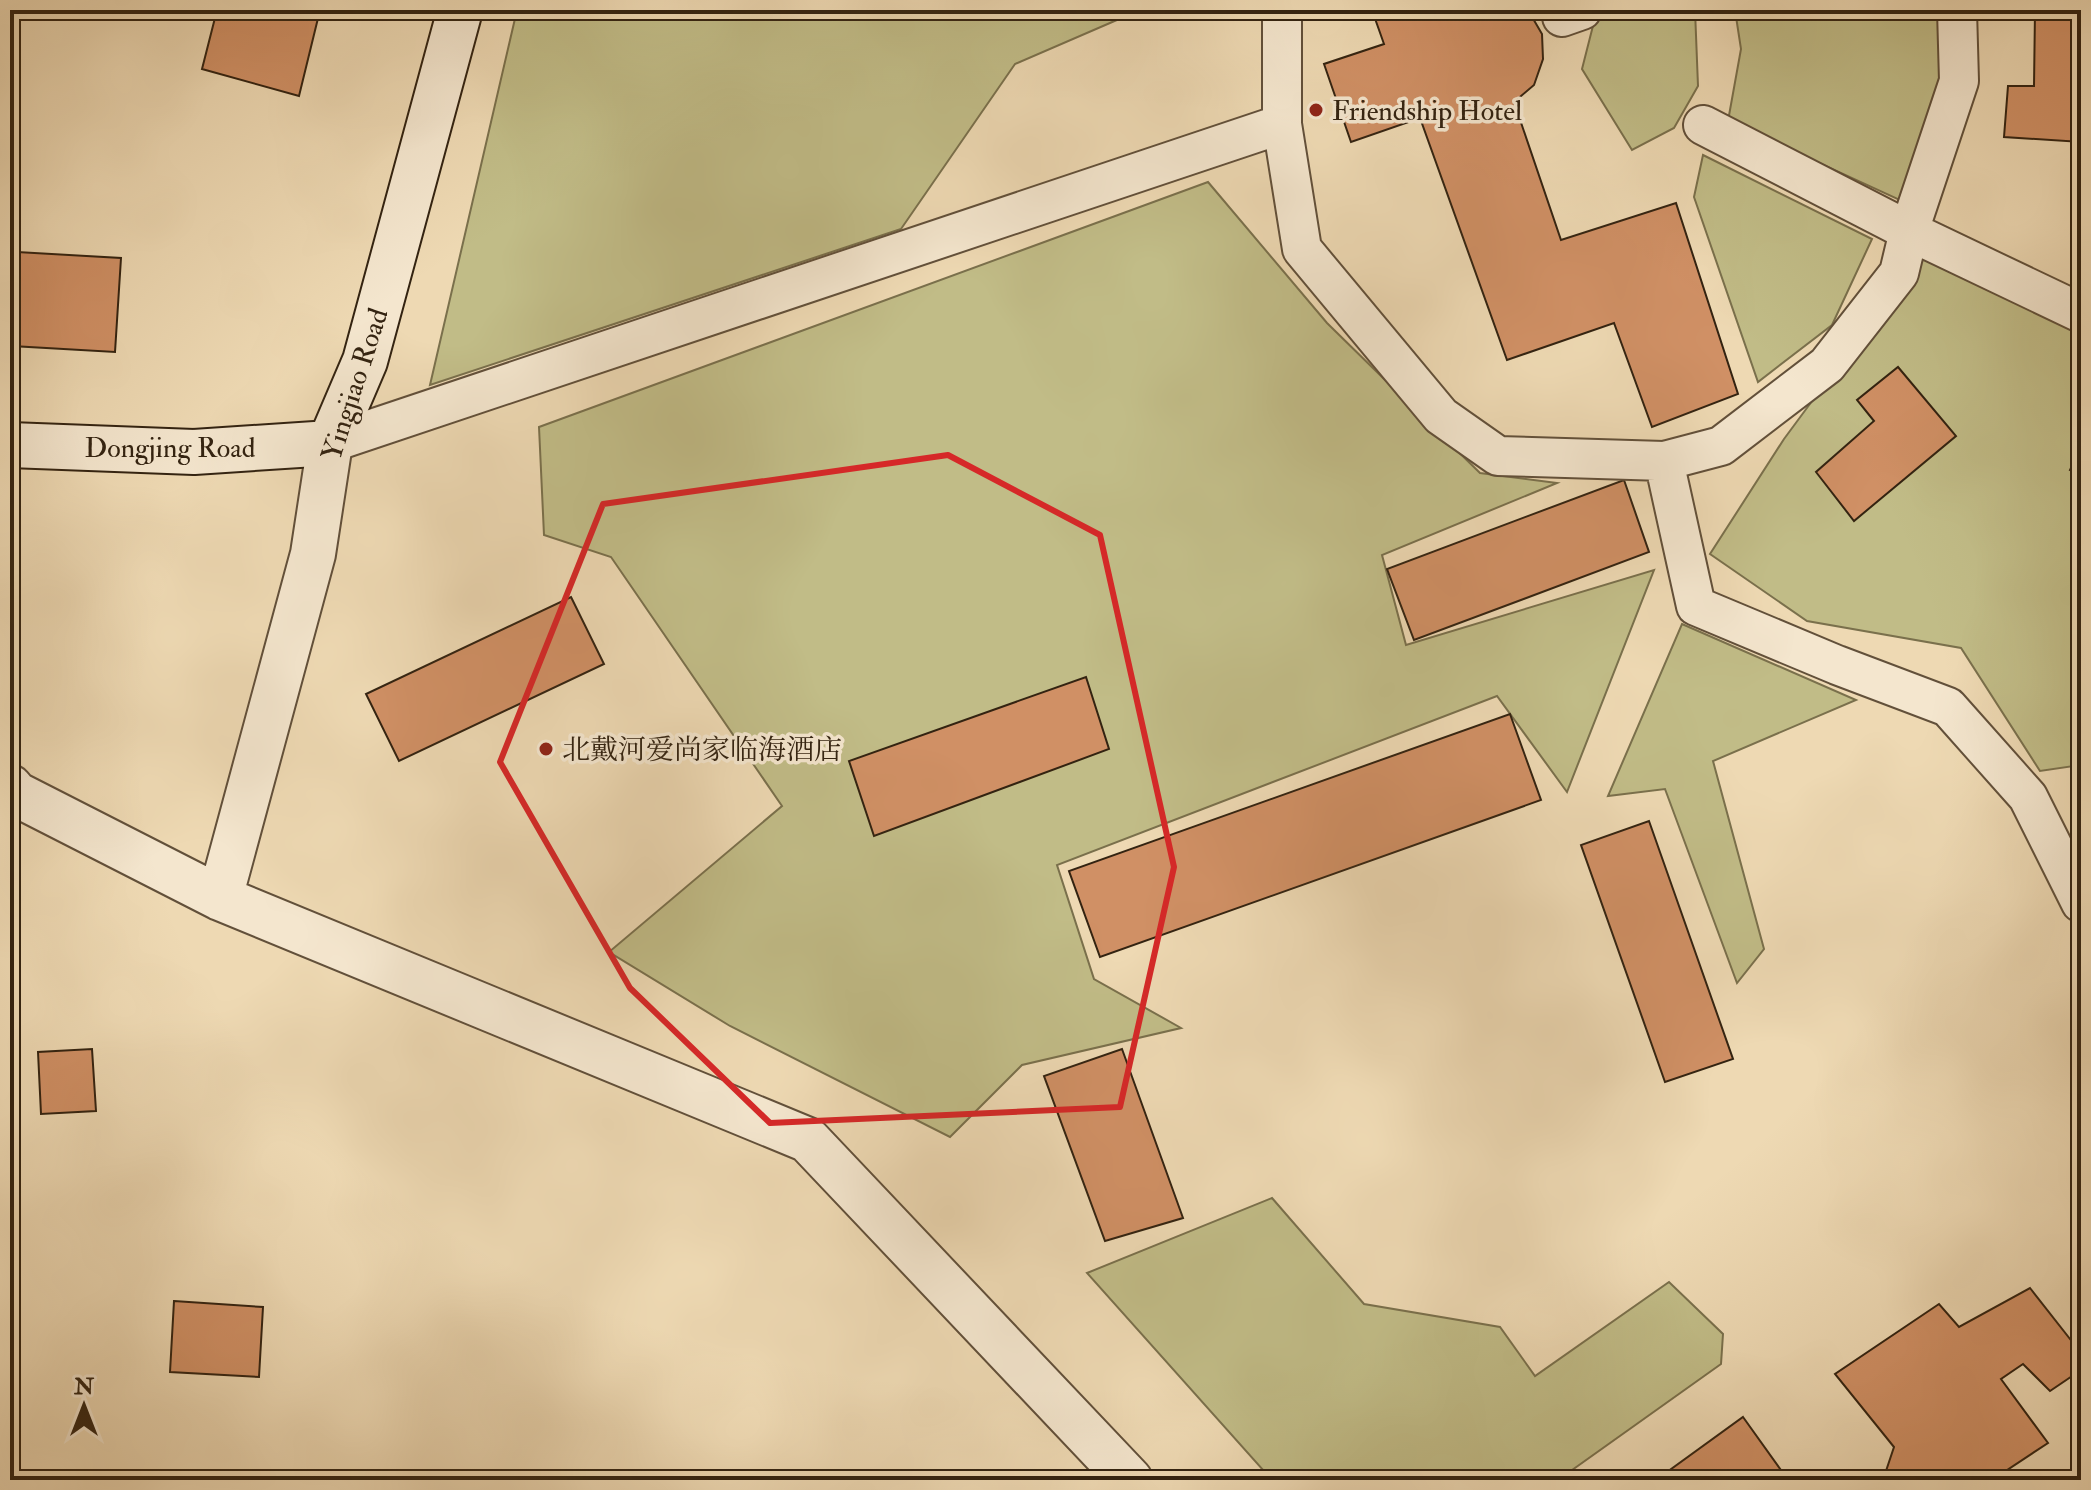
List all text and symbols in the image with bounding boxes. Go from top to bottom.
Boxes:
place label: Friendship Hotel [1332,94,1522,129]
marker: Friendship Hotel [1307,101,1325,119]
street label: Yingjiao Road [314,304,397,465]
street label: Dongjing Road [84,431,256,466]
place label: 北戴河爱尚家临海酒店 [562,733,842,768]
marker: 北戴河爱尚家临海酒店 [537,740,555,758]
north arrow [44,1366,124,1446]
text: N [73,1373,94,1401]

